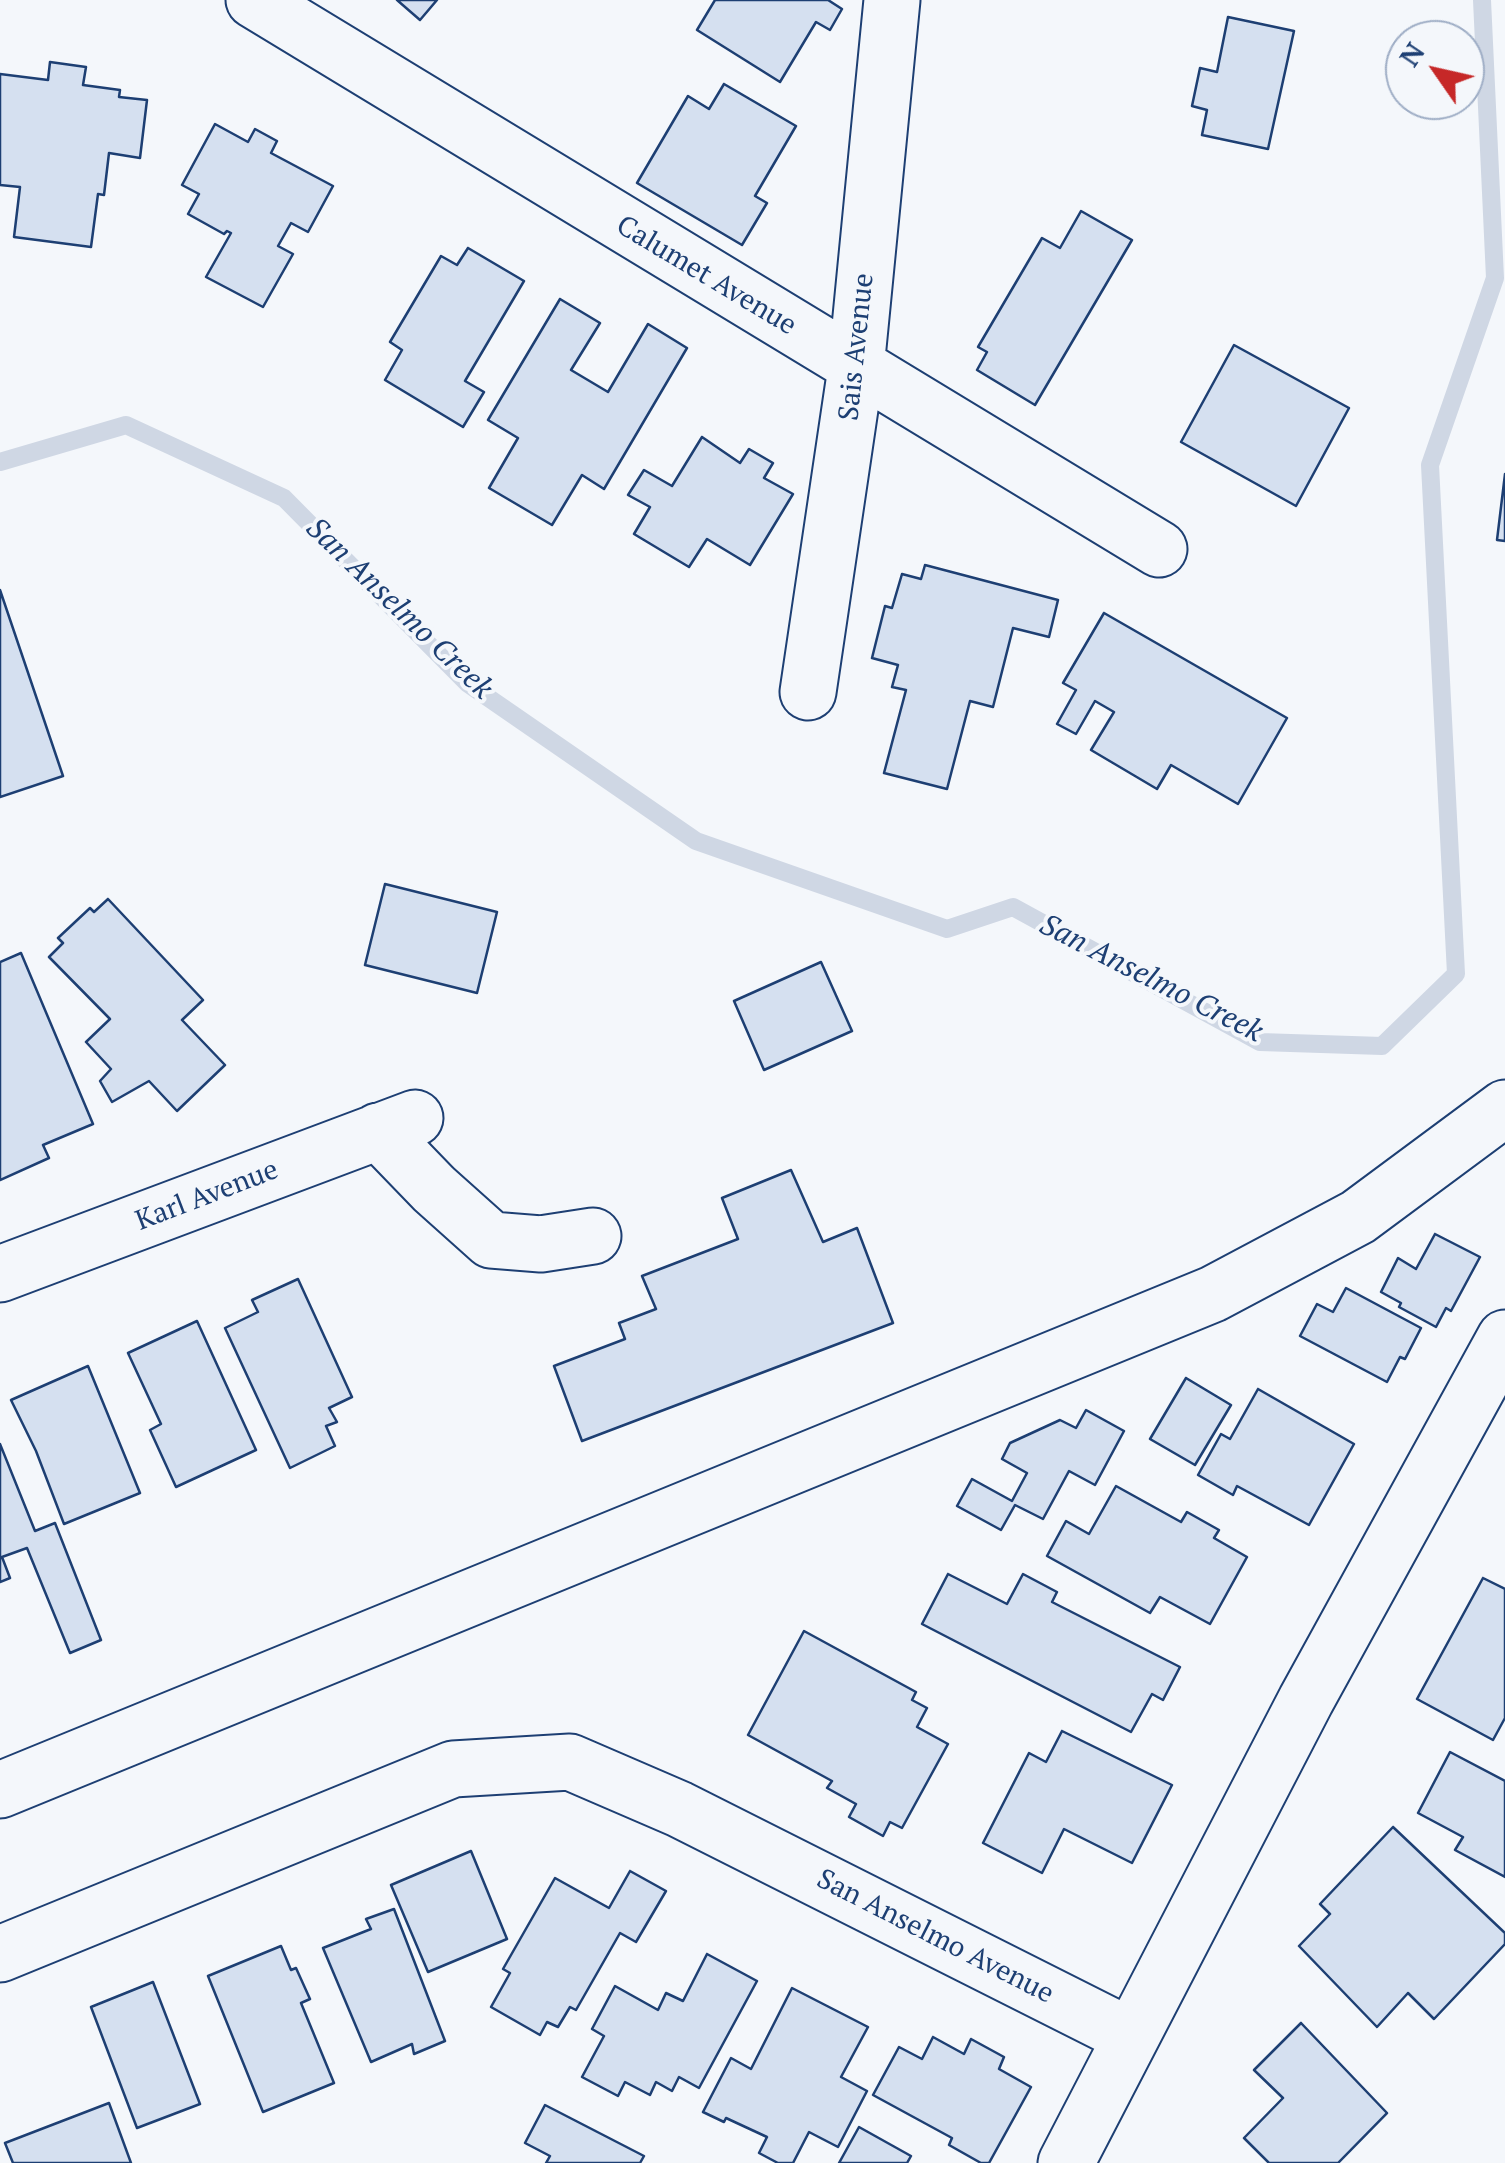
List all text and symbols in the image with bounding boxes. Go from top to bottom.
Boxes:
north arrow [1385,20,1485,120]
text: N [1390,35,1433,73]
street label: Calumet Avenue [610,209,802,343]
street label: Sais Avenue [833,272,881,422]
water label: San Anselmo Creek [298,511,500,707]
water label: San Anselmo Creek [1034,907,1268,1051]
street label: Karl Avenue [131,1153,283,1239]
street label: San Anselmo Avenue [811,1863,1059,2011]

